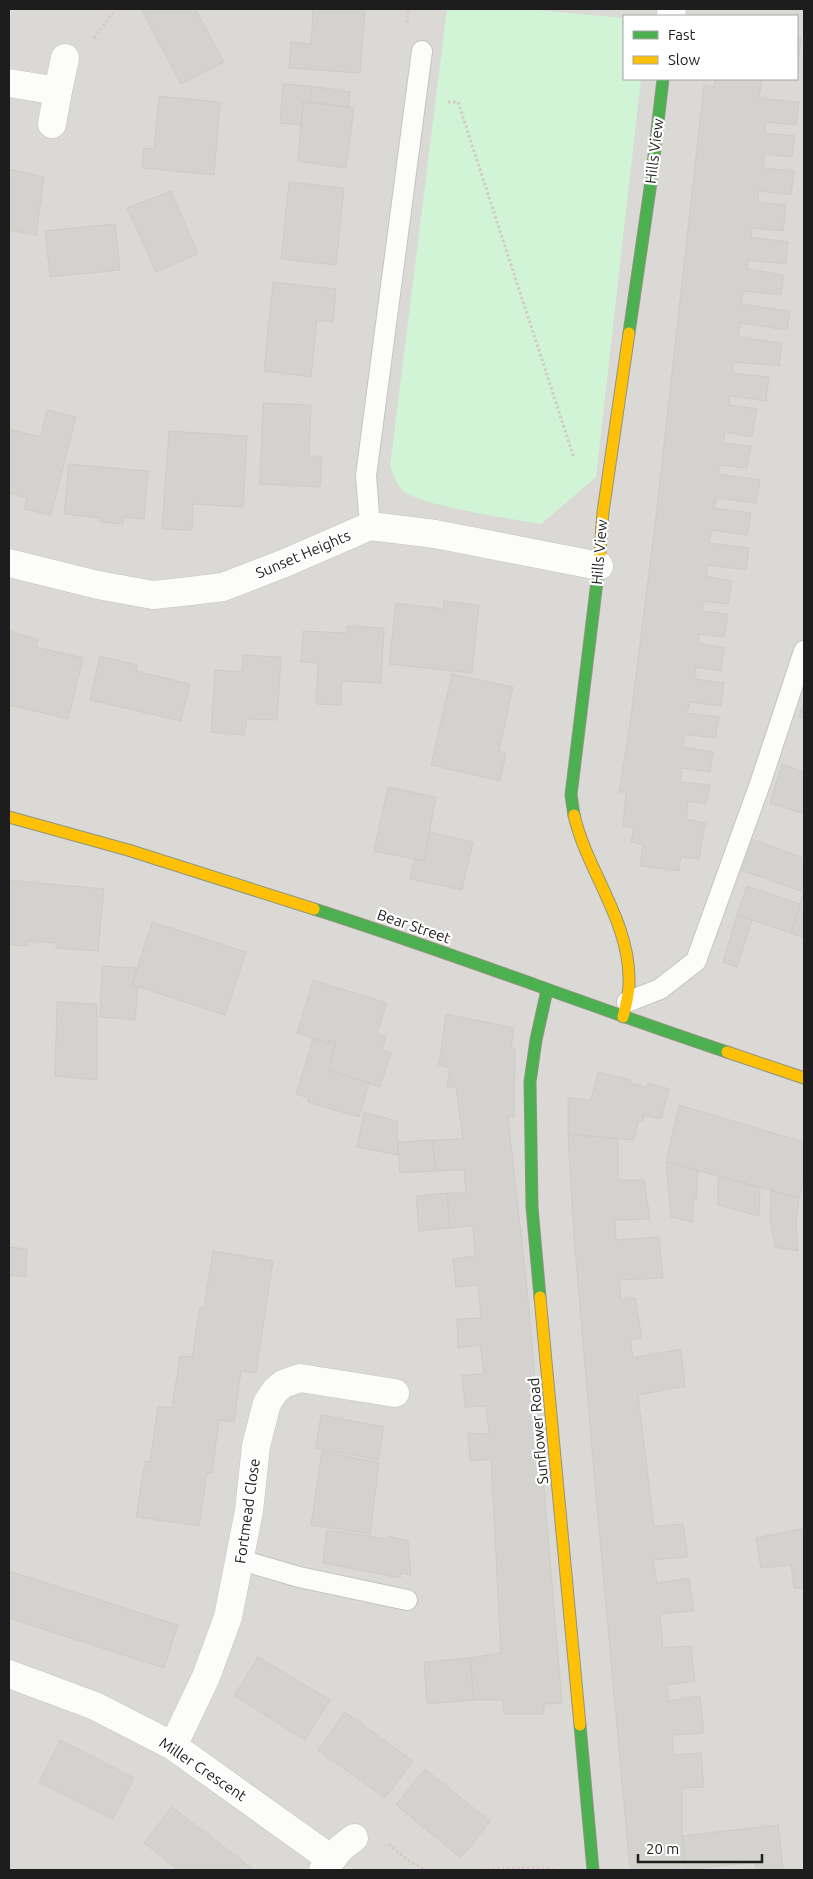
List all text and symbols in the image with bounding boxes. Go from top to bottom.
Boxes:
legend [623,15,798,80]
text: Fast [668,26,696,43]
text: Slow [668,51,701,68]
street label: Hills View [642,117,666,185]
street label: Hills View [588,518,610,585]
street label: Sunset Heights [253,526,353,582]
street label: Bear Street [375,906,453,947]
street label: Sunflower Road [525,1377,551,1485]
street label: Fortmead Close [231,1457,263,1565]
street label: Miller Crescent [156,1734,250,1804]
scale bar [638,1832,762,1864]
text: 20 m [646,1840,679,1857]

